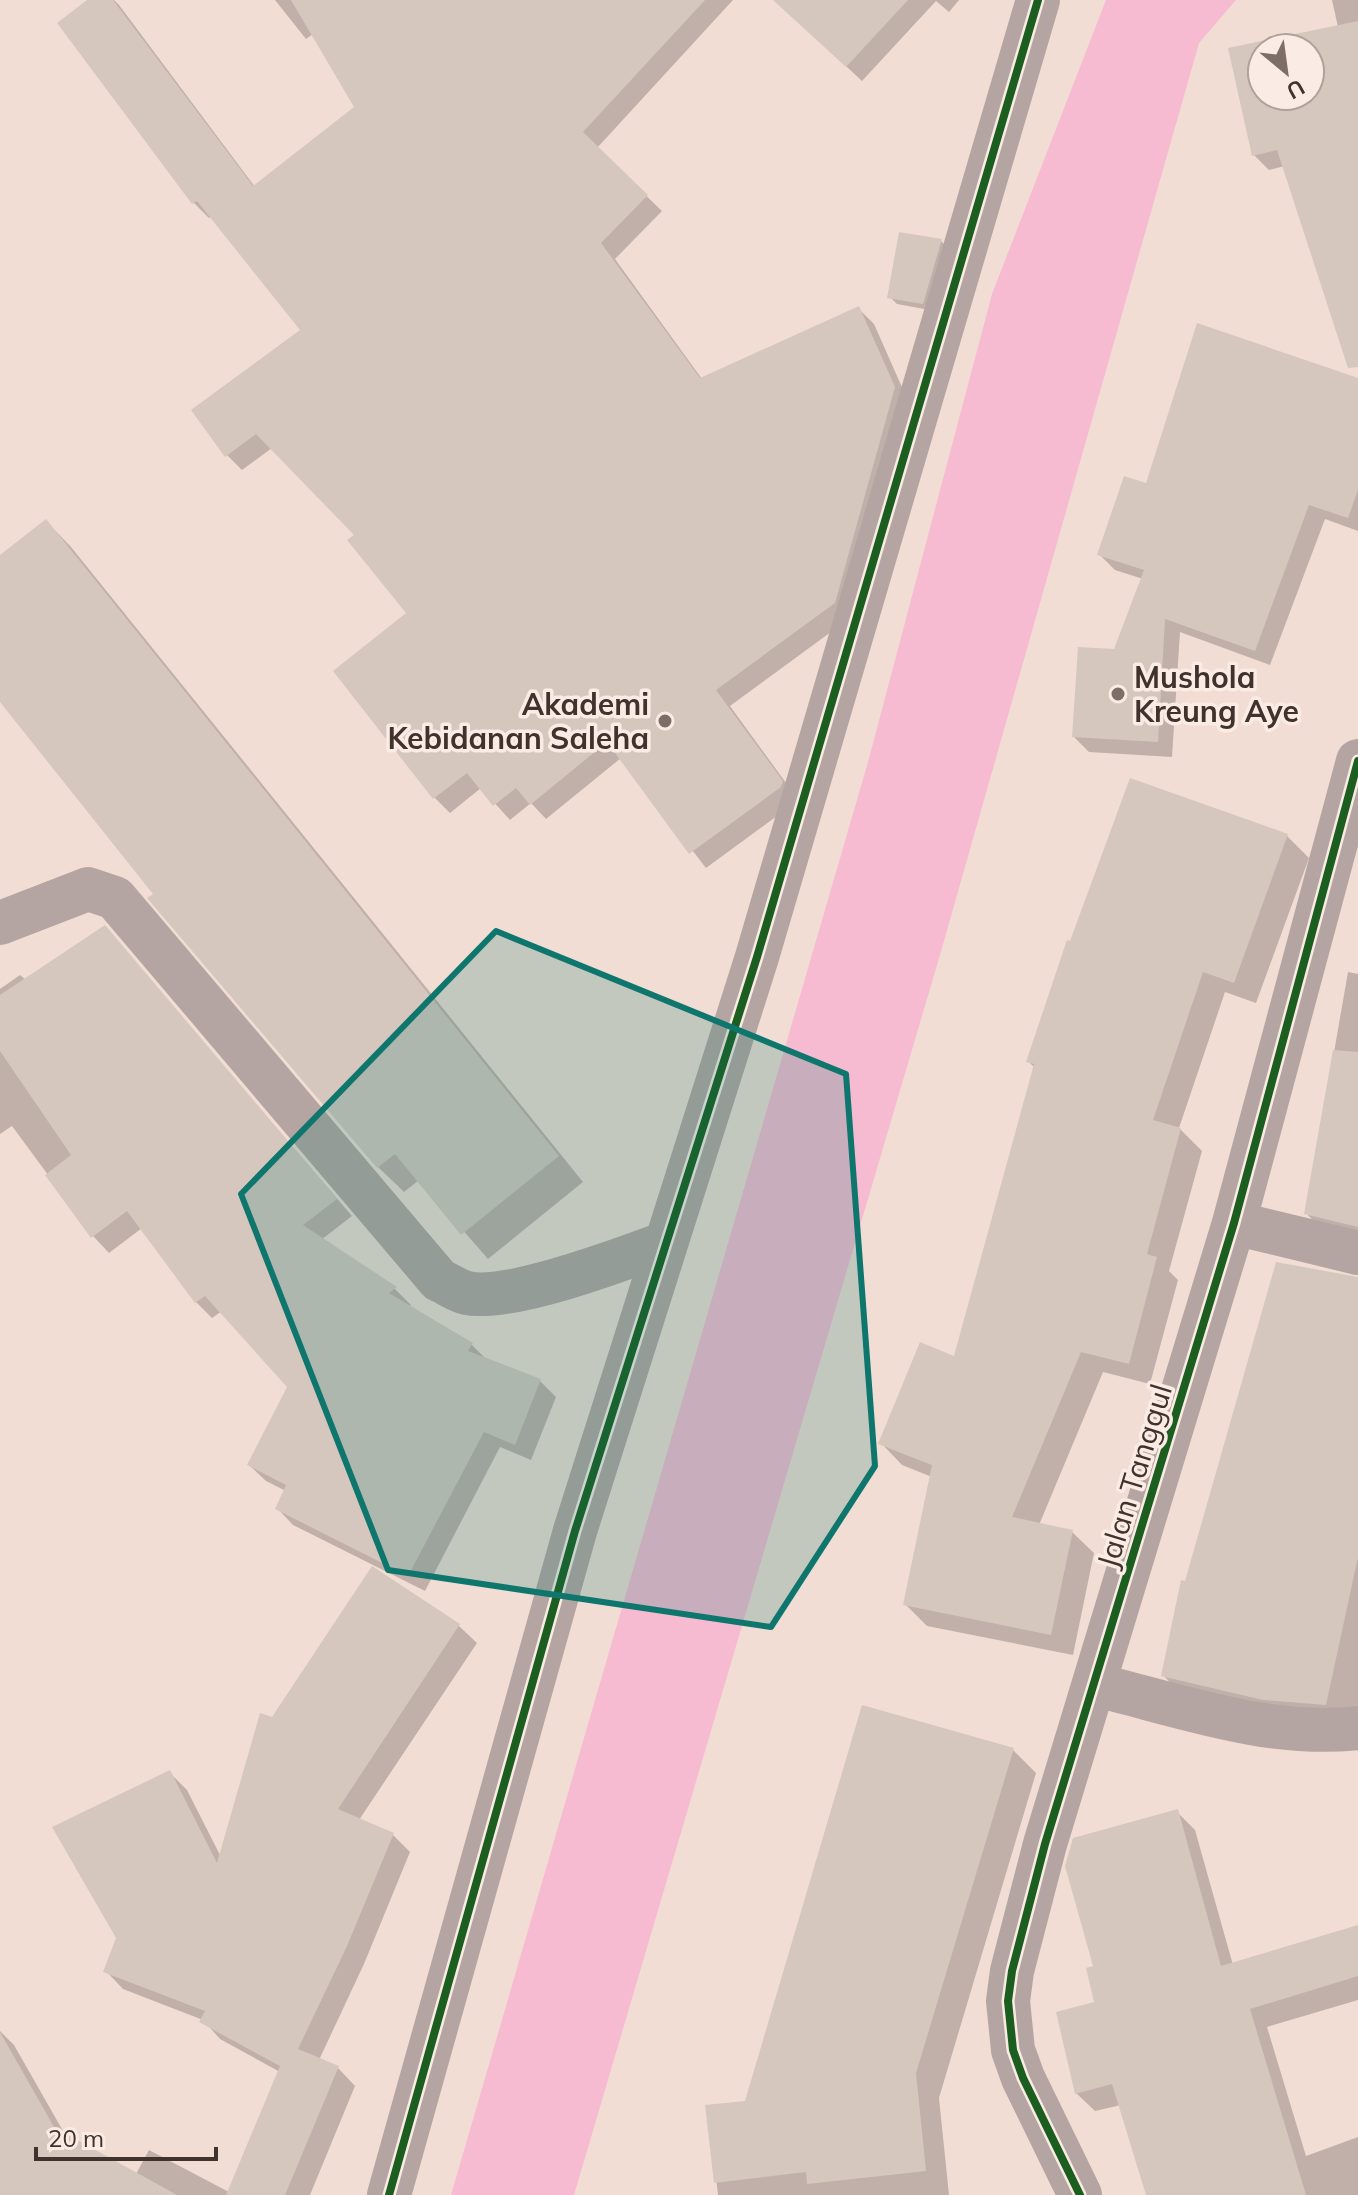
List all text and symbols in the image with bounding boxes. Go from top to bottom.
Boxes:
north arrow [1246,32,1326,112]
text: U [1282,73,1310,106]
place label: Mushola Kreung Aye [1134,658,1299,730]
place label: Akademi Kebidanan Saleha [387,685,649,757]
marker: Mushola Kreung Aye [1109,685,1127,703]
marker: Akademi Kebidanan Saleha [656,712,674,730]
street label: Jalan Tanggul [1088,1379,1180,1573]
scale bar [36,2111,216,2161]
text: 20 m [48,2123,104,2153]

